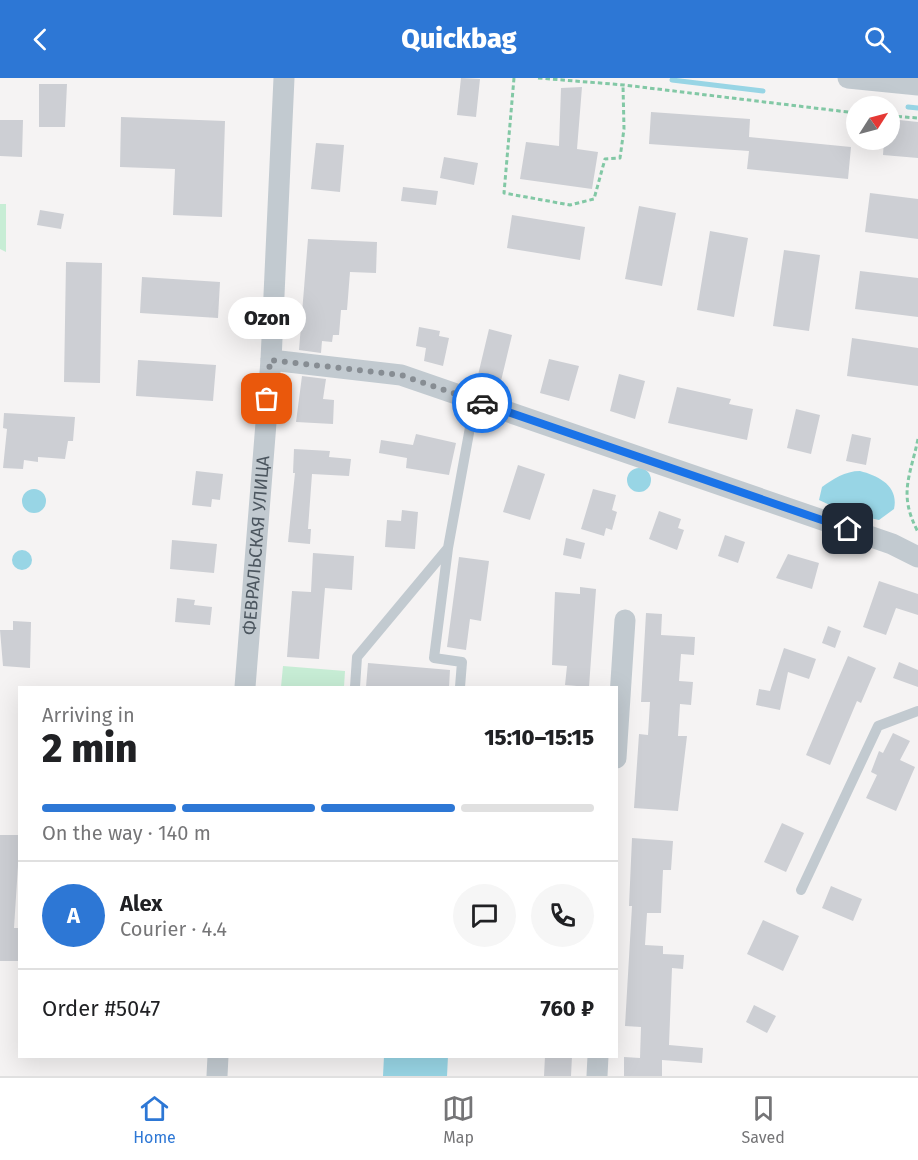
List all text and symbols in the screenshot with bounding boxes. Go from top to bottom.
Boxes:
icon: back [24,23,57,56]
text: Quickbag [401,23,517,55]
icon: search [861,23,894,56]
north arrow [846,96,900,150]
map controls [846,96,900,150]
callout: Ozon [228,297,306,339]
text: Ozon [244,306,290,330]
pin [241,373,292,424]
courier [452,373,512,433]
icon: bag [250,382,283,415]
icon: car [466,387,499,420]
street label: ФЕВРАЛЬСКАЯ УЛИЦА [238,454,274,636]
pin [822,503,873,554]
icon: home [831,512,864,545]
text: Arriving in [42,703,135,727]
text: 15:10–15:15 [484,724,594,751]
text: 2 min [42,726,138,772]
text: On the way · 140 m [42,821,211,845]
button: chat [453,884,516,947]
button: phone [531,884,594,947]
text: Alex [120,890,163,917]
text: A [67,902,80,929]
text: Courier · 4.4 [120,917,227,941]
text: Order #5047 [42,995,160,1022]
text: 760 ₽ [541,995,594,1022]
tab: Home [133,1092,176,1147]
tab: Map [442,1092,475,1147]
tab: Saved [742,1092,785,1147]

